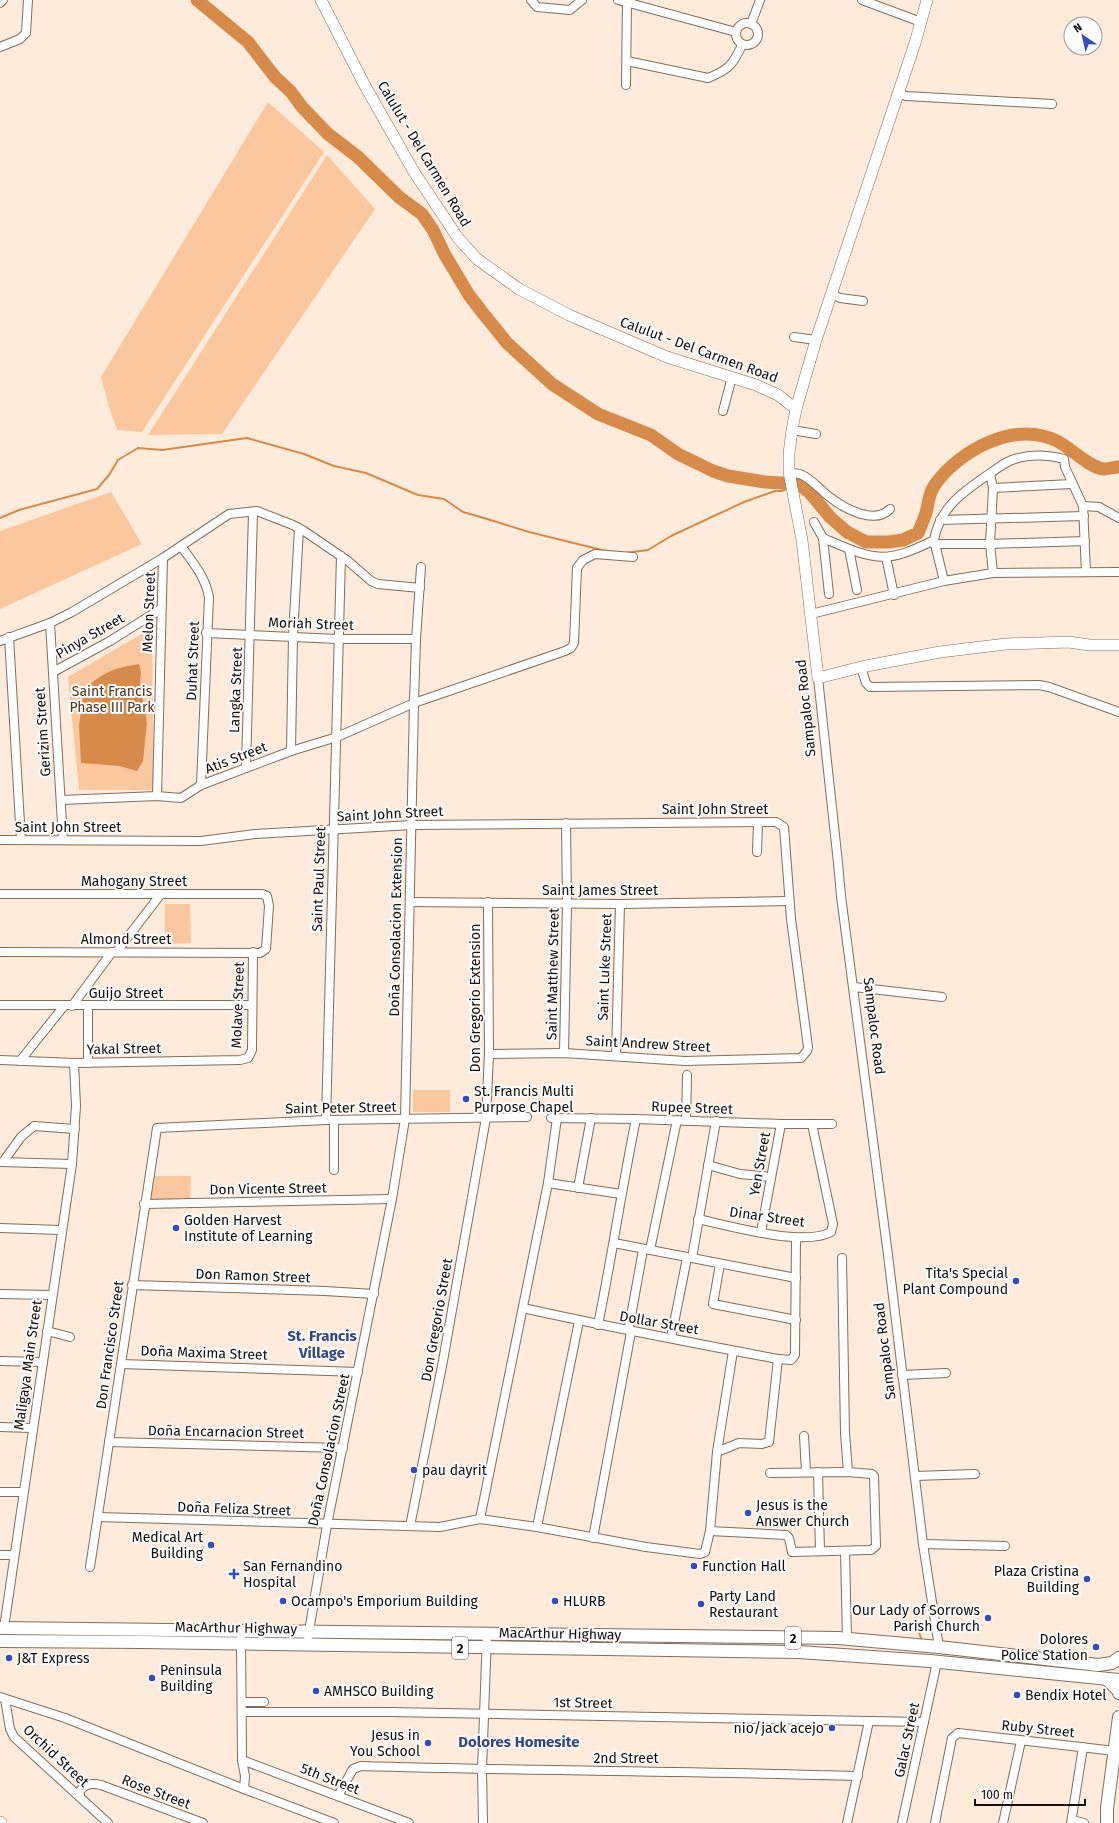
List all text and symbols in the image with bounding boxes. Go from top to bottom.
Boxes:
north arrow [1063,16,1103,56]
text: N [1071,21,1084,36]
street label: Calulut - Del Carmen Road [374,78,474,230]
street label: Calulut - Del Carmen Road [618,313,780,387]
street label: Melon Street [139,570,159,653]
street label: Pinya Street [53,609,128,662]
street label: Moriah Street [268,614,355,634]
street label: Duhat Street [183,620,203,701]
street label: Langka Street [226,646,246,733]
street label: Sampaloc Road [792,658,820,758]
park label: Saint Francis Phase III Park [69,683,155,716]
street label: Gerizim Street [31,686,55,777]
street label: Atis Street [202,738,270,778]
street label: Saint John Street [662,801,769,818]
street label: Saint John Street [336,803,445,825]
street label: Saint John Street [15,819,122,836]
street label: Saint Paul Street [309,825,329,932]
street label: Doña Consolacion Extension [386,837,406,1017]
street label: Mahogany Street [81,873,188,890]
street label: Saint James Street [542,882,659,899]
street label: Saint Matthew Street [543,907,563,1040]
street label: Saint Luke Street [595,912,615,1021]
street label: Don Gregorio Extension [467,924,484,1072]
street label: Almond Street [81,931,172,948]
street label: Molave Street [228,960,248,1049]
street label: Sampaloc Road [860,976,888,1076]
street label: Guijo Street [89,985,164,1002]
street label: Saint Andrew Street [585,1032,712,1056]
street label: Yakal Street [87,1040,162,1058]
place label: St. Francis Multi Purpose Chapel [474,1083,574,1116]
marker: St. Francis Multi Purpose Chapel [461,1094,471,1104]
street label: Rupee Street [651,1098,734,1118]
street label: Saint Peter Street [285,1099,398,1117]
street label: Yen Street [746,1130,774,1197]
street label: Don Vicente Street [209,1179,328,1199]
street label: Dinar Street [728,1203,807,1231]
place label: Golden Harvest Institute of Learning [184,1212,313,1245]
marker: Golden Harvest Institute of Learning [171,1223,181,1233]
street label: Don Gregorio Street [418,1256,456,1383]
street label: Don Ramon Street [195,1265,312,1287]
place label: Tita's Special Plant Compound [902,1265,1008,1298]
marker: Tita's Special Plant Compound [1011,1276,1021,1286]
street label: Don Francisco Street [93,1279,128,1410]
street label: Maligaya Main Street [10,1298,46,1431]
street label: Sampaloc Road [871,1301,899,1401]
street label: Dollar Street [618,1308,701,1338]
district label: St. Francis Village [287,1327,357,1362]
street label: Doña Maxima Street [140,1342,269,1364]
street label: Doña Consolacion Street [304,1371,354,1528]
street label: Doña Encarnacion Street [148,1422,305,1442]
place label: pau dayrit [422,1462,488,1479]
marker: pau dayrit [409,1465,419,1475]
place label: Jesus is the Answer Church [756,1497,849,1530]
street label: Doña Feliza Street [177,1499,292,1520]
marker: Jesus is the Answer Church [743,1508,753,1518]
place label: Medical Art Building [132,1529,204,1562]
marker: Medical Art Building [206,1540,216,1550]
place label: San Fernandino Hospital [243,1558,342,1591]
place label: Function Hall [702,1558,786,1575]
marker: Function Hall [689,1561,699,1571]
place label: Plaza Cristina Building [994,1563,1080,1596]
marker: San Fernandino Hospital [228,1568,240,1580]
marker: Plaza Cristina Building [1082,1574,1092,1584]
place label: Party Land Restaurant [709,1588,779,1621]
place label: Ocampo's Emporium Building [291,1593,479,1610]
place label: HLURB [563,1593,605,1610]
marker: Ocampo's Emporium Building [278,1596,288,1606]
marker: HLURB [550,1596,560,1606]
marker: Party Land Restaurant [696,1599,706,1609]
place label: Our Lady of Sorrows Parish Church [852,1602,980,1635]
marker: Our Lady of Sorrows Parish Church [983,1613,993,1623]
street label: MacArthur Highway [175,1618,297,1638]
street label: MacArthur Highway [499,1624,621,1644]
road number: 2 [785,1627,801,1649]
place label: Dolores Police Station [1001,1631,1088,1664]
road number: 2 [452,1637,468,1659]
marker: Dolores Police Station [1091,1642,1101,1652]
place label: J&T Express [17,1650,90,1667]
marker: J&T Express [4,1653,14,1663]
place label: Peninsula Building [160,1662,222,1695]
marker: Peninsula Building [147,1673,157,1683]
place label: AMHSCO Building [324,1683,434,1700]
marker: AMHSCO Building [311,1686,321,1696]
place label: Bendix Hotel [1025,1687,1106,1704]
marker: Bendix Hotel [1012,1690,1022,1700]
street label: 1st Street [553,1694,614,1712]
street label: Galac Street [891,1700,923,1779]
street label: Ruby Street [1001,1717,1076,1741]
place label: nio/jack acejo [734,1720,824,1737]
street label: Orchid Street [20,1721,93,1791]
marker: nio/jack acejo [827,1723,837,1733]
place label: Jesus in You School [350,1727,420,1760]
district label: Dolores Homesite [458,1733,580,1751]
marker: Jesus in You School [423,1738,433,1748]
street label: 2nd Street [593,1750,660,1767]
street label: 5th Street [298,1760,363,1798]
street label: Rose Street [119,1771,194,1813]
scale bar [975,1781,1085,1807]
text: 100 m [981,1788,1013,1802]

